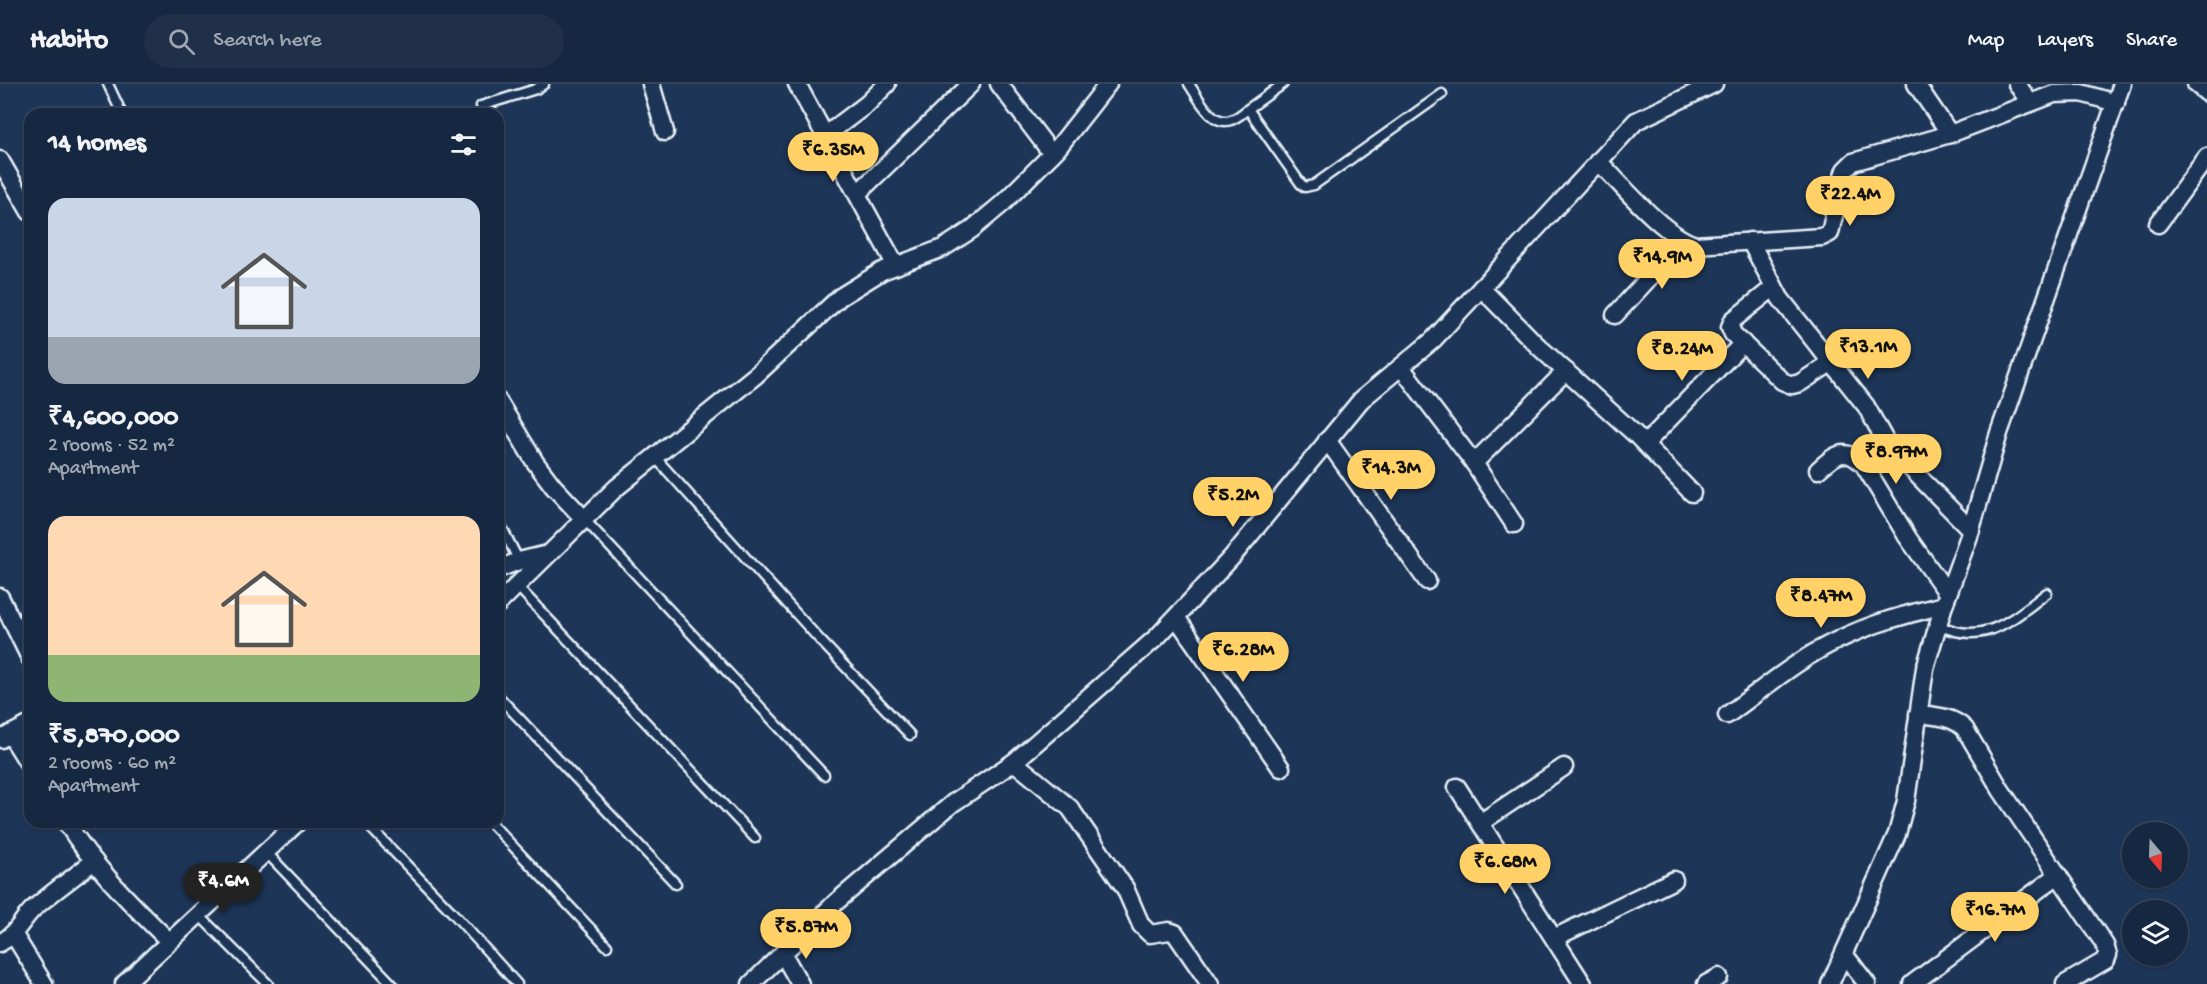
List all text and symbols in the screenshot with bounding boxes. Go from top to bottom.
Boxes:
search box [144,14,564,68]
text: Habito [30,25,108,58]
icon: search [165,25,198,58]
text: Search here [213,28,322,54]
text: Map [1968,29,2004,54]
text: Layers [2037,29,2093,54]
text: Share [2126,29,2177,54]
icon: filters [447,128,480,161]
text: 14 homes [48,129,146,160]
pin: ₹6.35M [784,132,882,183]
text: ₹6.35M [802,140,864,163]
pin: ₹22.4M [1801,176,1899,227]
text: ₹22.4M [1820,184,1880,207]
icon: home [210,237,318,345]
pin: ₹14.9M [1613,239,1711,290]
text: ₹14.9M [1632,247,1692,270]
pin: ₹13.1M [1819,329,1917,380]
pin: ₹8.24M [1633,331,1731,382]
text: ₹13.1M [1839,337,1897,360]
text: ₹8.24M [1651,339,1713,362]
text: ₹4,600,000 [48,404,179,435]
pin: ₹8.97M [1847,434,1945,485]
text: 2 rooms · 52 m² [48,435,175,458]
text: ₹8.97M [1865,442,1927,465]
pin: ₹14.3M [1342,450,1440,501]
text: Apartment [48,458,138,481]
text: ₹14.3M [1361,458,1421,481]
pin: ₹5.2M [1191,477,1275,528]
text: ₹5.2M [1207,485,1259,508]
icon: home [210,555,318,663]
pin: ₹8.47M [1772,578,1870,629]
text: ₹8.47M [1790,586,1852,609]
pin: ₹6.28M [1194,632,1292,683]
text: ₹6.28M [1212,640,1274,663]
text: ₹5,870,000 [48,722,180,753]
text: 2 rooms · 60 m² [48,753,176,776]
text: Apartment [48,776,138,799]
north arrow [2122,822,2188,888]
map controls [2122,822,2188,966]
pin: ₹6.68M [1456,844,1554,895]
text: ₹6.68M [1474,852,1536,875]
pin: ₹4.6M [181,863,265,914]
text: ₹4.6M [197,871,249,894]
pin: ₹16.7M [1946,892,2044,943]
text: ₹16.7M [1965,900,2025,923]
button: layers [2122,900,2188,966]
pin: ₹5.87M [757,909,855,960]
text: ₹5.87M [774,917,838,940]

